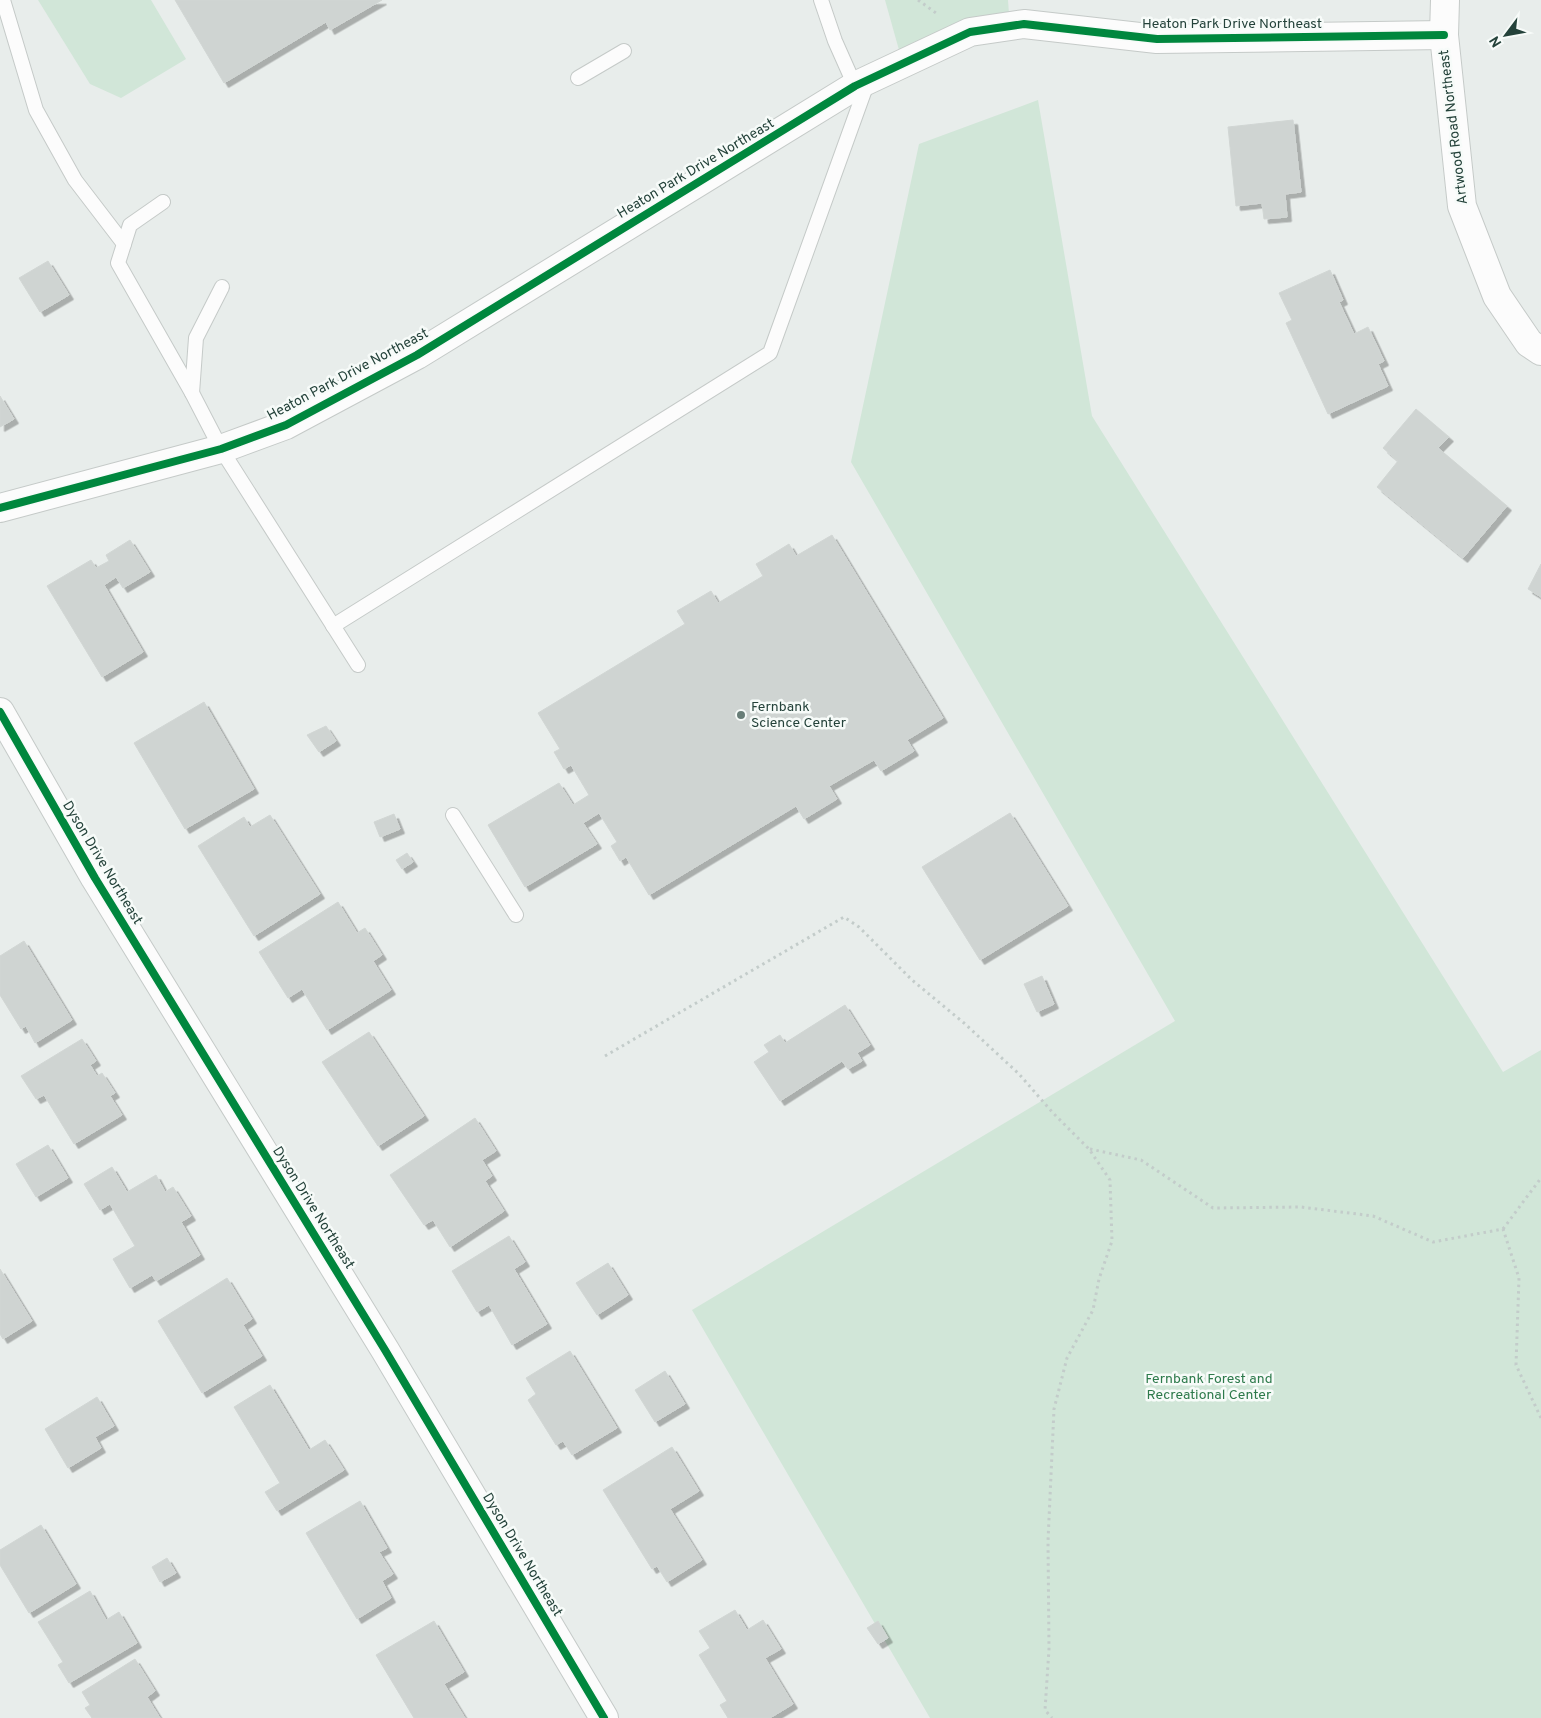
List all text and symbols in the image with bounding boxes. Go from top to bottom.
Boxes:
north arrow [1481,10,1531,60]
street label: Heaton Park Drive Northeast [1142,16,1322,33]
text: N [1486,32,1506,50]
street label: Artwood Road Northeast [1436,49,1472,205]
street label: Heaton Park Drive Northeast [614,115,778,223]
street label: Heaton Park Drive Northeast [264,325,432,425]
place label: Fernbank Science Center [751,699,847,732]
marker: Fernbank Science Center [735,709,747,721]
street label: Dyson Drive Northeast [58,798,146,928]
street label: Dyson Drive Northeast [268,1144,358,1272]
park label: Fernbank Forest and Recreational Center [1145,1371,1273,1404]
street label: Dyson Drive Northeast [478,1490,566,1620]

